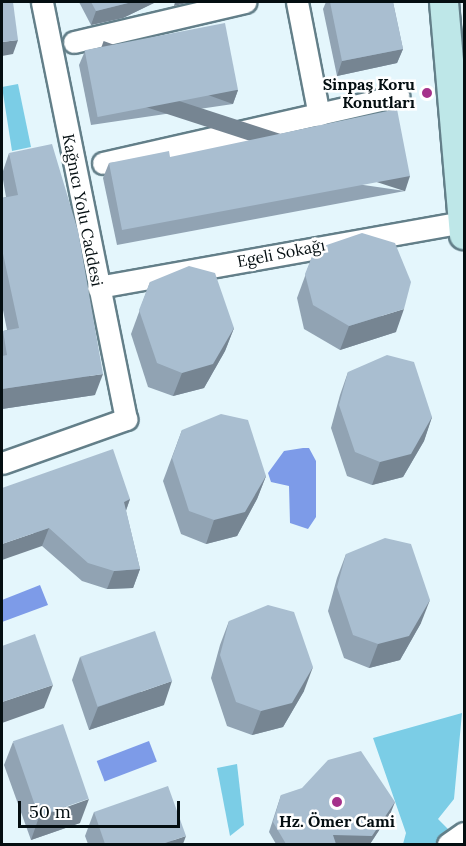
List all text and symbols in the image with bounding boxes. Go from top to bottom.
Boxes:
place label: Sinpaş Koru Konutları [323,74,415,112]
marker: Sinpaş Koru Konutları [420,86,434,100]
street label: Kağnıcı Yolu Caddesi [59,132,107,288]
street label: Egeli Sokağı [235,235,327,271]
scale bar [21,789,183,827]
marker: Hz. Ömer Cami [330,795,344,809]
text: 50 m [29,800,71,823]
place label: Hz. Ömer Cami [279,811,395,831]

